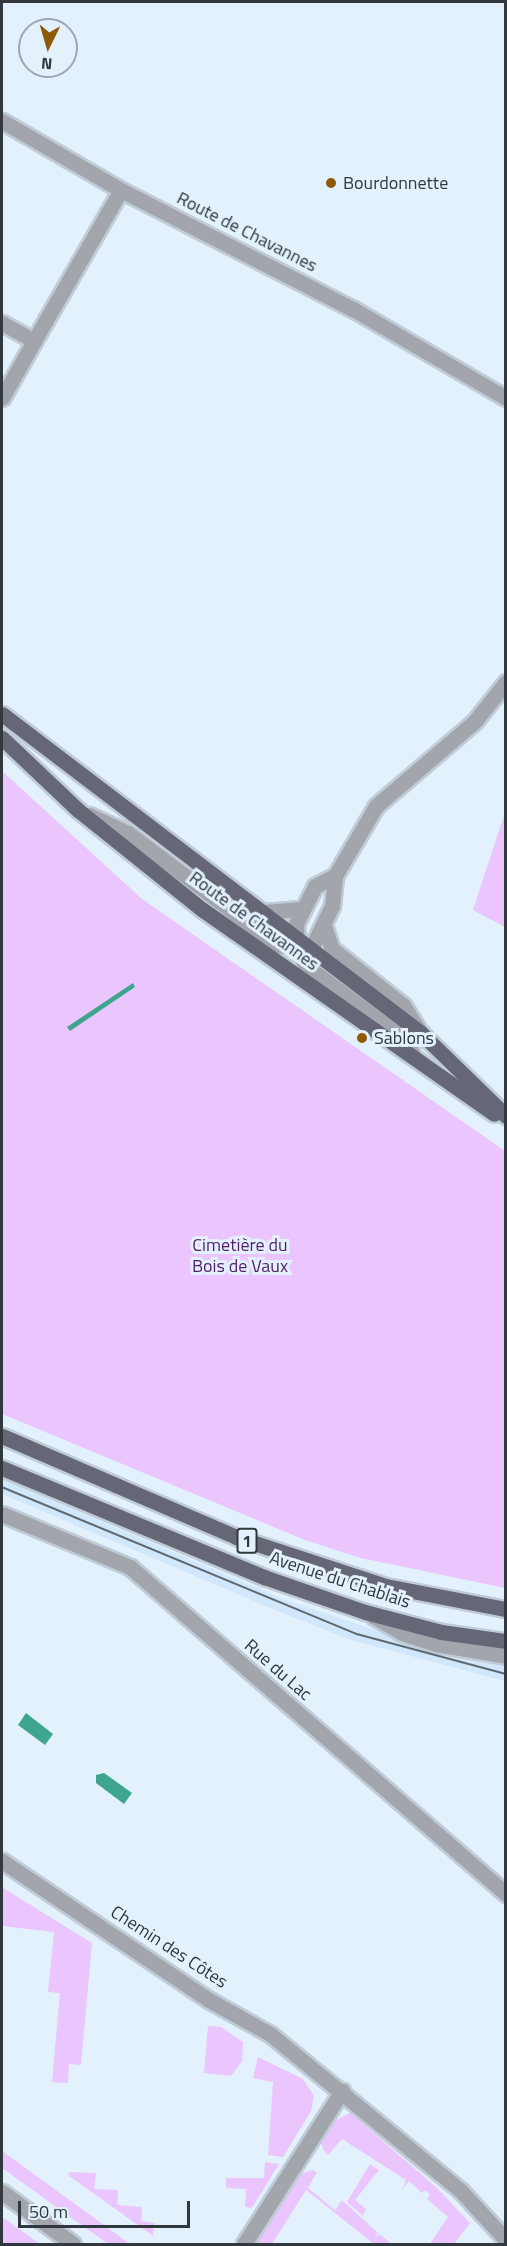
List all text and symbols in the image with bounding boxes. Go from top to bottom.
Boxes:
north arrow [18,18,78,78]
text: N [40,52,53,76]
place label: Bourdonnette [343,172,448,194]
marker: Bourdonnette [324,176,338,190]
street label: Route de Chavannes [173,187,321,277]
street label: Route de Chavannes [185,867,323,975]
place label: Sablons [374,1027,434,1049]
marker: Sablons [355,1031,369,1045]
park label: Cimetière du Bois de Vaux [192,1235,288,1278]
road number: 1 [236,1528,258,1554]
street label: Avenue du Chablais [267,1547,413,1613]
street label: Rue du Lac [240,1635,316,1705]
street label: Chemin des Côtes [107,1901,231,1993]
scale bar [21,2189,194,2227]
text: 50 m [29,2198,68,2225]

